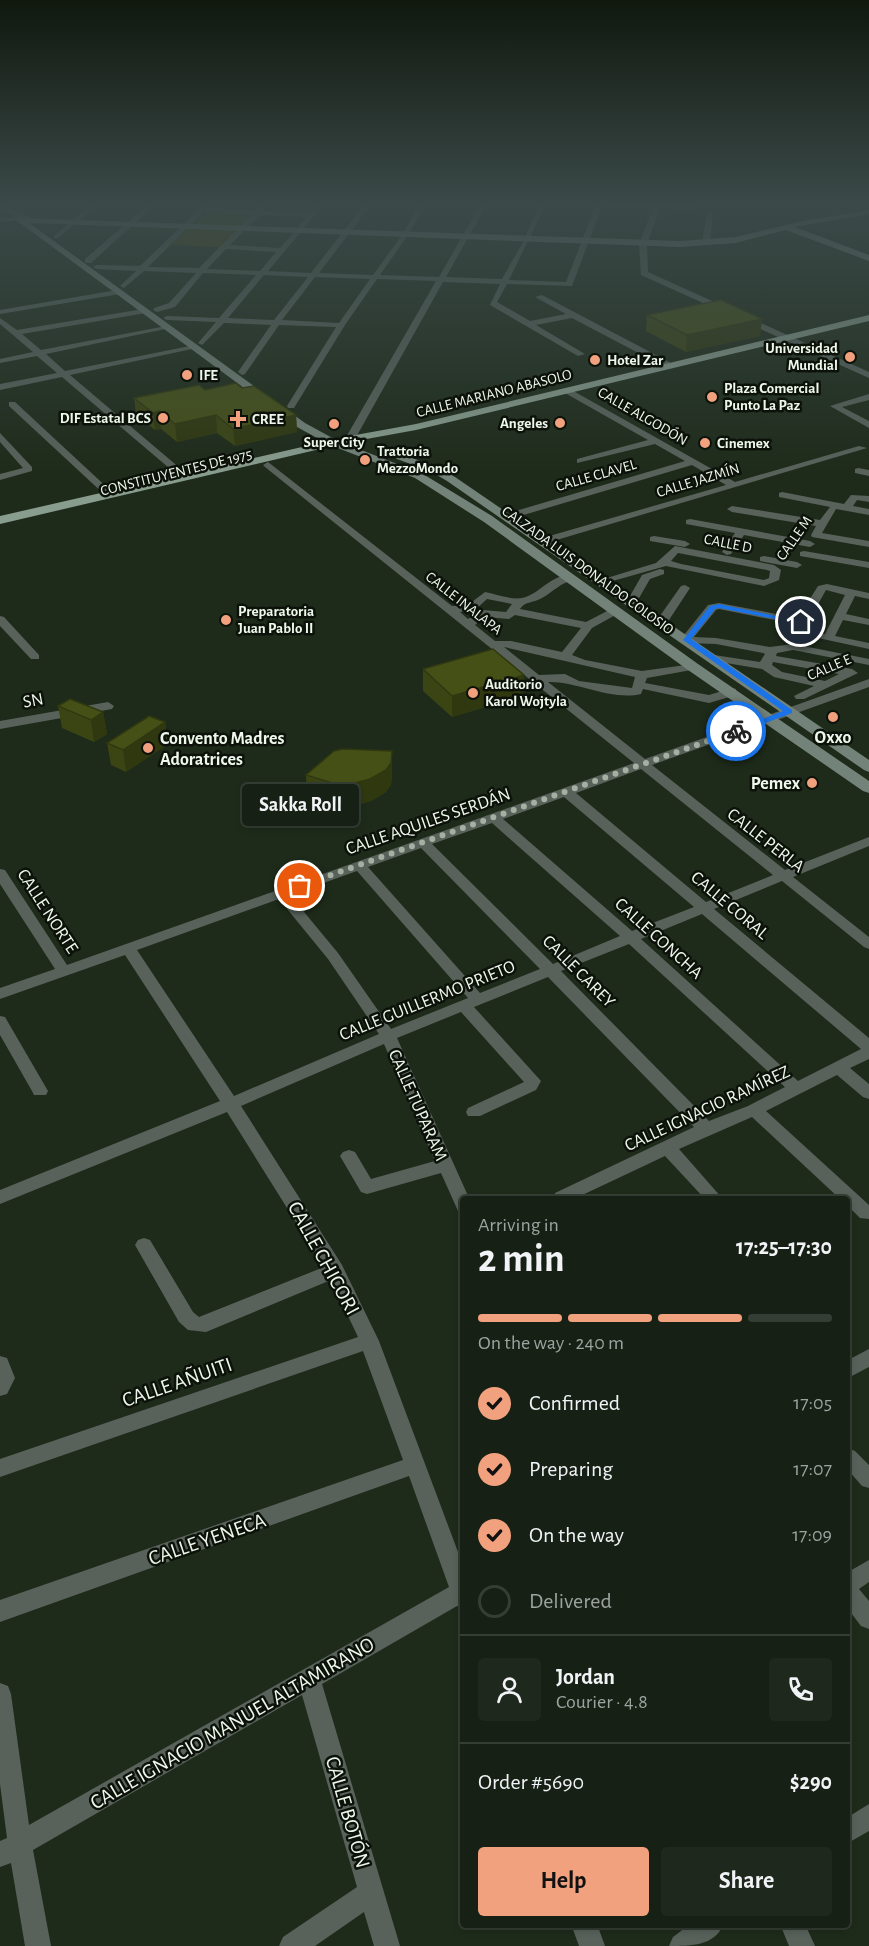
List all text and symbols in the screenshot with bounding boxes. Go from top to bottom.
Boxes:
place label: Universidad Mundial [765,341,838,373]
marker: Universidad Mundial [843,350,857,364]
marker: Hotel Zar [588,353,602,367]
place label: Hotel Zar [607,353,664,368]
street label: CALLE MARIANO ABASOLO [415,367,573,420]
marker: IFE [180,368,194,382]
place label: IFE [199,368,218,383]
place label: Plaza Comercial Punto La Paz [724,381,819,413]
street label: CALLE ALGODÓN [595,383,691,448]
marker: Plaza Comercial Punto La Paz [705,390,719,404]
marker: CREE [229,410,247,428]
place label: DIF Estatal BCS [60,411,151,426]
marker: DIF Estatal BCS [156,411,170,425]
place label: CREE [252,412,284,427]
place label: Angeles [500,416,548,431]
marker: Angeles [553,416,567,430]
marker: Super City [327,417,341,431]
place label: Super City [303,435,365,450]
marker: Cinemex [698,436,712,450]
place label: Cinemex [717,436,770,451]
place label: Trattoria MezzoMondo [377,444,458,476]
street label: CONSTITUYENTES DE 1975 [99,446,253,499]
marker: Trattoria MezzoMondo [358,453,372,467]
street label: CALLE CLAVEL [554,457,639,494]
street label: CALLE JAZMÍN [654,459,741,500]
street label: CALZADA LUIS DONALDO COLOSIO [499,503,676,638]
street label: CALLE M [774,513,815,563]
street label: CALLE D [703,532,753,556]
street label: CALLE INALAPA [423,569,505,638]
pin [775,596,826,647]
place label: Preparatoria Juan Pablo II [238,604,314,636]
icon: home [784,605,817,638]
marker: Preparatoria Juan Pablo II [219,613,233,627]
street label: CALLE E [805,652,853,683]
place label: Auditorio Karol Wojtyla [485,677,567,709]
marker: Auditorio Karol Wojtyla [466,686,480,700]
street label: SN [21,690,45,712]
courier [706,701,766,761]
marker: Oxxo [826,710,840,724]
icon: bike [720,715,753,748]
place label: Oxxo [815,729,851,747]
place label: Convento Madres Adoratrices [160,730,284,769]
marker: Convento Madres Adoratrices [141,741,155,755]
place label: Pemex [751,775,801,793]
marker: Pemex [805,776,819,790]
street label: CALLE AQUILES SERDÁN [343,782,513,859]
callout: Sakka Roll [242,784,358,826]
text: Sakka Roll [259,795,342,815]
street label: CALLE PERLA [723,805,808,877]
pin [274,860,325,911]
street label: CALLE NORTE [13,866,81,957]
street label: CALLE CORAL [687,868,772,944]
icon: bag [283,869,316,902]
street label: CALLE CONCHA [611,895,706,983]
street label: CALLE CAREY [539,932,618,1012]
street label: CALLE GUILLERMO PRIETO [337,957,518,1044]
street label: CALLE TUPARAM [384,1047,450,1164]
street label: CALLE IGNACIO RAMÍREZ [621,1060,793,1155]
street label: CALLE CHICORI [284,1198,363,1319]
text: Arriving in [478,1215,559,1235]
text: 17:25–17:30 [736,1236,832,1258]
text: 2 min [478,1240,565,1279]
text: On the way · 240 m [478,1333,624,1353]
street label: CALLE AÑUITI [119,1352,235,1411]
icon: check [478,1387,511,1420]
text: Confirmed [529,1392,620,1414]
text: 17:05 [793,1393,832,1413]
icon: check [478,1453,511,1486]
text: Preparing [529,1458,613,1480]
text: 17:07 [793,1459,832,1479]
street label: CALLE YENECA [146,1510,269,1569]
icon: check [478,1519,511,1552]
text: On the way [529,1524,624,1546]
text: 17:09 [792,1525,832,1545]
text: Delivered [529,1590,612,1612]
street label: CALLE IGNACIO MANUEL ALTAMIRANO [87,1633,378,1814]
button: person [478,1658,541,1721]
button: phone [769,1658,832,1721]
text: Jordan [556,1666,615,1688]
text: Courier · 4.8 [556,1692,648,1712]
street label: CALLE BOTÓN [322,1753,375,1870]
text: Order #5690 [478,1771,584,1793]
text: $290 [790,1771,832,1793]
button: Help [478,1847,649,1916]
button: Share [661,1847,832,1916]

